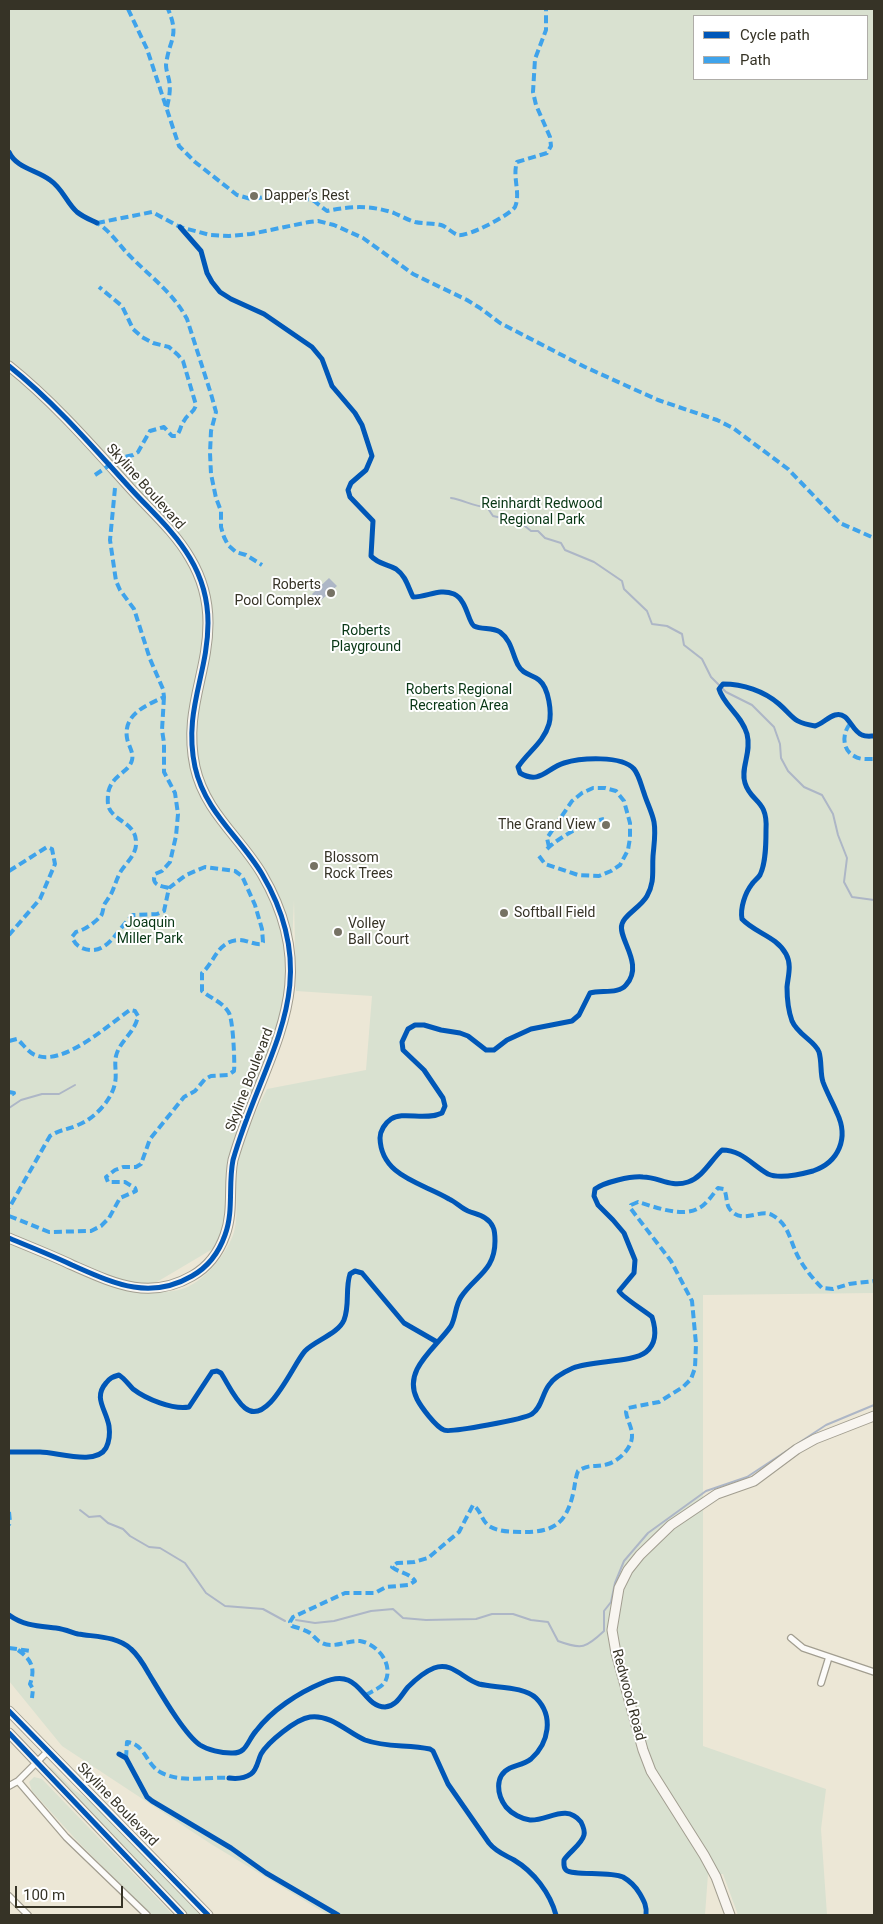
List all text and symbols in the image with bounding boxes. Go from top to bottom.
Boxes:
legend [693,15,868,80]
text: Cycle path [740,26,810,44]
text: Path [740,51,771,69]
place label: Dapper’s Rest [264,188,349,204]
marker: Dapper’s Rest [248,190,260,202]
street label: Skyline Boulevard [102,441,188,533]
park label: Reinhardt Redwood Regional Park [481,496,603,528]
place label: Roberts Pool Complex [234,577,321,610]
marker: Roberts Pool Complex [325,587,337,599]
park label: Roberts Playground [331,623,401,656]
park label: Roberts Regional Recreation Area [406,682,512,714]
place label: The Grand View [498,817,596,833]
marker: The Grand View [600,819,612,831]
place label: Blossom Rock Trees [324,850,393,882]
marker: Blossom Rock Trees [308,860,320,872]
place label: Softball Field [514,905,595,921]
marker: Softball Field [498,907,510,919]
park label: Joaquin Miller Park [117,915,183,948]
place label: Volley Ball Court [348,916,409,949]
marker: Volley Ball Court [332,926,344,938]
street label: Skyline Boulevard [223,1026,277,1134]
street label: Redwood Road [608,1647,648,1743]
street label: Skyline Boulevard [73,1760,161,1850]
scale bar [18,1876,125,1908]
text: 100 m [23,1886,65,1904]

